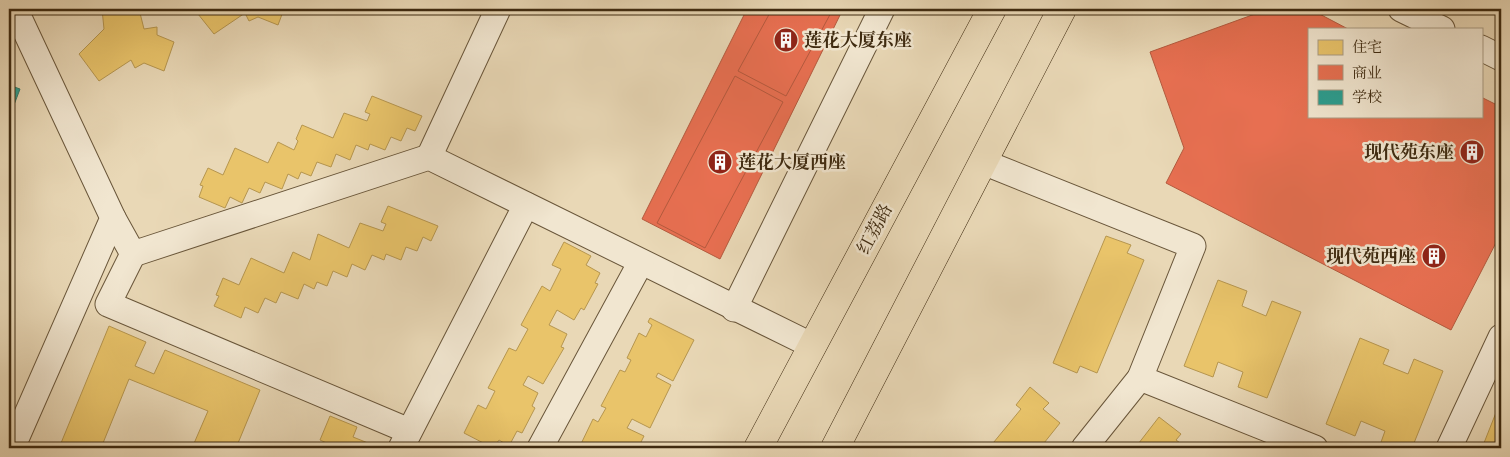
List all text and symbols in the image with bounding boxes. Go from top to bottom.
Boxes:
building icon: 莲花大厦东座 [773,27,799,53]
legend [1308,28,1482,118]
place label: 莲花大厦东座 [804,30,912,51]
text: 住宅 [1352,38,1382,56]
text: 商业 [1352,64,1382,82]
text: 学校 [1352,88,1382,106]
building icon: 现代苑东座 [1459,139,1485,165]
place label: 现代苑东座 [1364,142,1454,163]
building icon: 莲花大厦西座 [707,149,733,175]
place label: 莲花大厦西座 [738,152,846,173]
street label: 红荔路 [853,200,897,258]
building icon: 现代苑西座 [1421,243,1447,269]
place label: 现代苑西座 [1326,246,1416,267]

